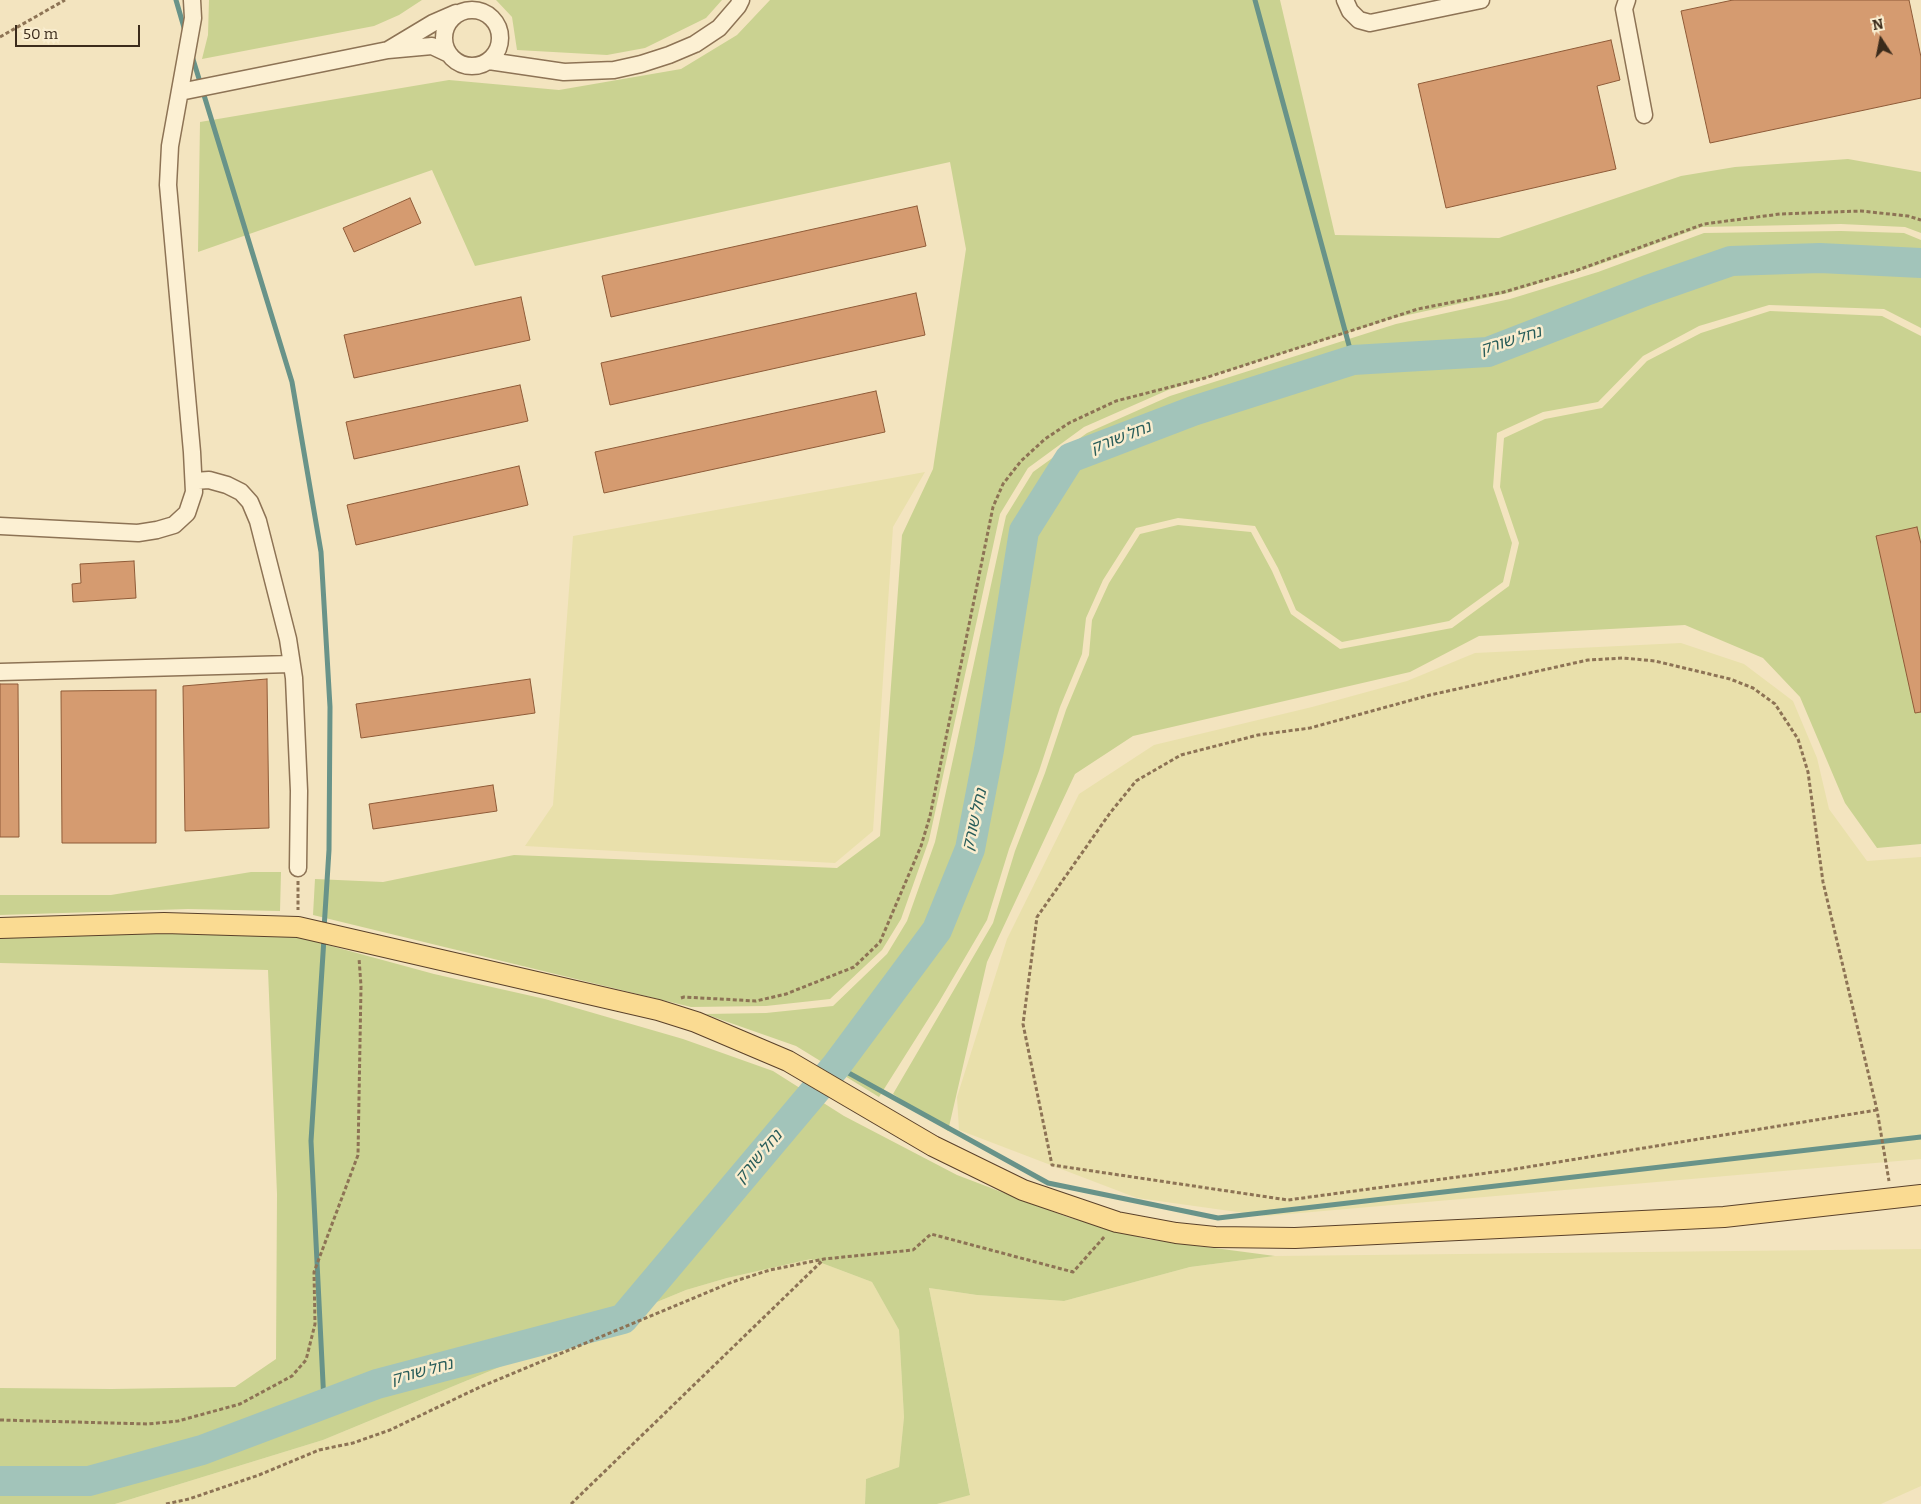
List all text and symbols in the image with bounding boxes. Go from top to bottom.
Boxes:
scale bar [18,15,142,47]
north arrow [1856,15,1906,65]
text: N [1871,15,1885,34]
text: 50 m [23,25,58,43]
water label: נחל שורק [1478,323,1544,359]
water label: נחל שורק [1088,418,1154,458]
water label: נחל שורק [959,787,991,853]
water label: נחל שורק [731,1127,787,1187]
water label: נחל שורק [389,1355,455,1389]

